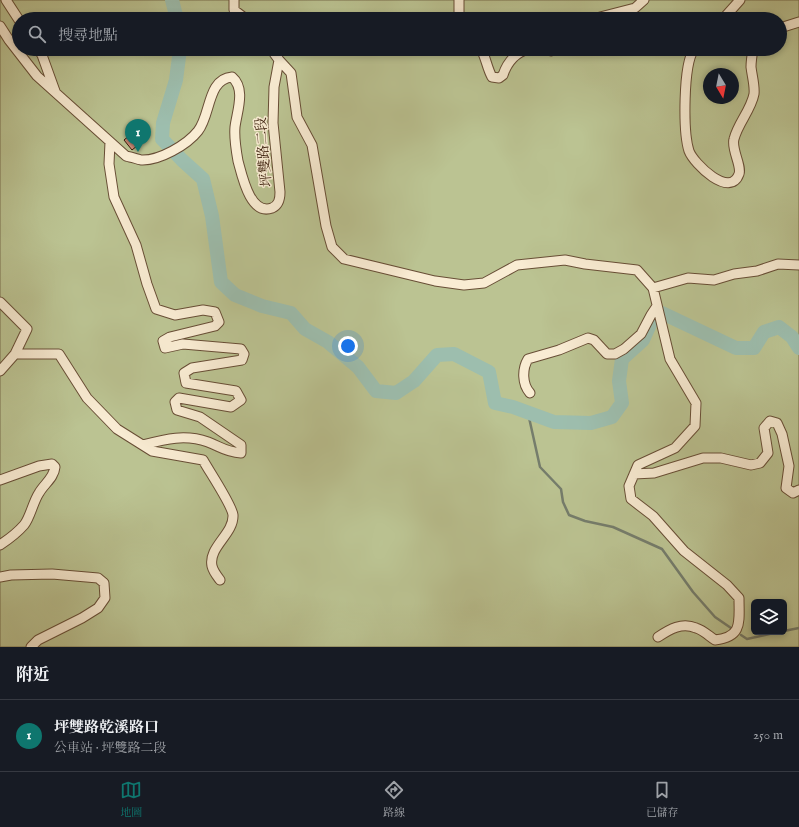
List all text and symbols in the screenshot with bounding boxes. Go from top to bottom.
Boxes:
search box [12,12,787,56]
icon: search [26,23,48,45]
text: 搜尋地點 [58,26,118,45]
north arrow [703,68,739,104]
street label: 坪雙路二段 [252,116,276,188]
pin: 1 [125,119,151,152]
your location [338,336,358,356]
map controls [751,599,787,635]
button: layers [751,599,787,635]
text: 附近 [16,665,50,686]
text: 坪雙路乾溪路口 [54,718,159,737]
text: 1 [27,727,31,744]
text: 250 m [753,727,783,744]
text: 公車站 · 坪雙路二段 [54,740,167,757]
tab: 地圖 [120,779,142,820]
tab: 路線 [383,779,405,820]
tab: 已儲存 [646,779,679,820]

